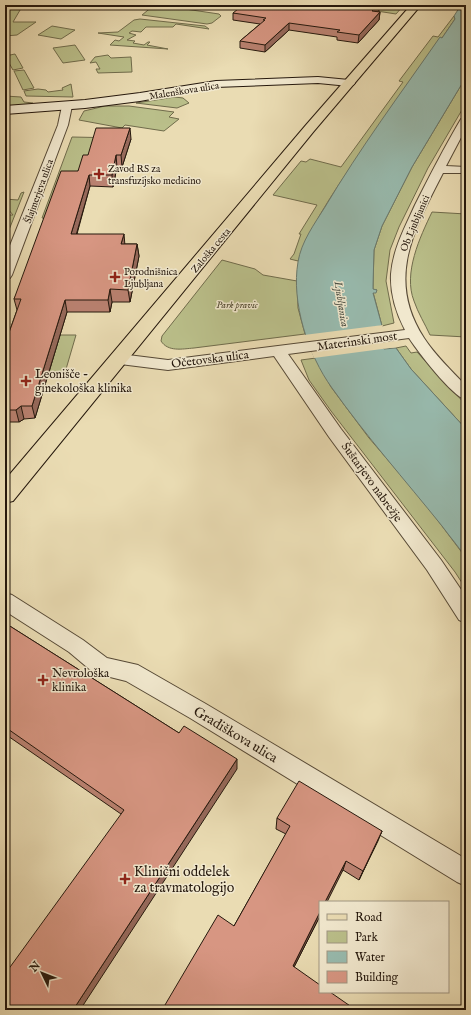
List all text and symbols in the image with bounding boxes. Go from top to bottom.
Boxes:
street label: Malenškova ulica [148,79,221,103]
street label: Šlajmerjeva ulica [21,157,57,225]
place label: Zavod RS za transfuzijsko medicino [108,163,202,188]
marker: Zavod RS za transfuzijsko medicino [93,168,105,180]
street label: Ob Ljubljanici [398,193,433,254]
street label: Zaloška cesta [189,225,234,276]
place label: Porodnišnica Ljubljana [124,266,178,291]
marker: Porodnišnica Ljubljana [109,271,121,283]
water label: Ljubljanica [330,279,352,328]
park label: Park pravic [216,299,259,312]
street label: Materinski most [316,328,398,355]
street label: Očetovska ulica [171,347,250,372]
place label: Leonišče - ginekološka klinika [35,367,132,396]
marker: Leonišče - ginekološka klinika [20,375,32,387]
street label: Šuštarjevo nabrežje [338,439,407,525]
place label: Nevrološka klinika [52,666,110,695]
marker: Nevrološka klinika [37,674,49,686]
street label: Gradiškova ulica [190,703,282,768]
place label: Klinični oddelek za travmatologijo [134,863,235,897]
marker: Klinični oddelek za travmatologijo [119,873,131,885]
legend [319,901,449,993]
text: Road [355,910,383,925]
text: Park [355,930,378,945]
text: Water [355,950,386,965]
north arrow [22,953,62,993]
text: N [26,958,44,976]
text: Building [355,970,399,985]

